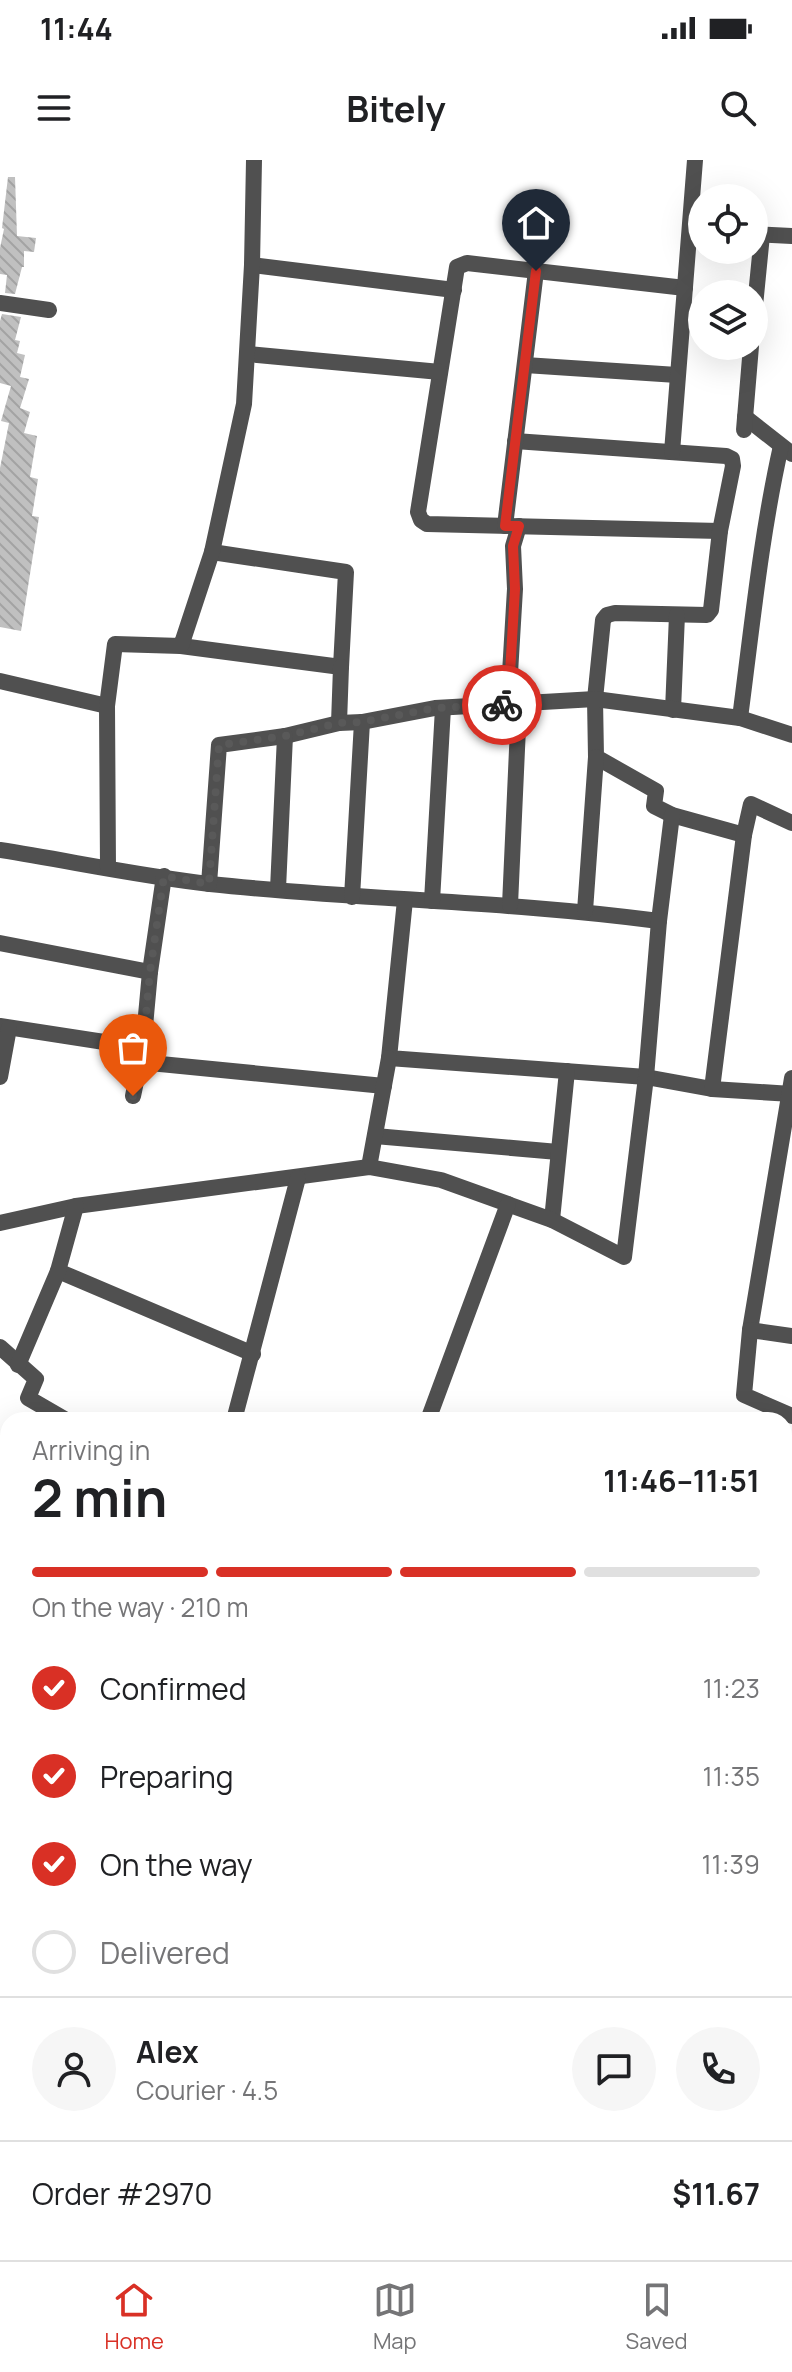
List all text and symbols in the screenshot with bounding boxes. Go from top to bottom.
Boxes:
text: 11:44 [40,8,113,49]
text: Bitely [346,84,446,133]
icon: menu [32,86,76,130]
icon: search [716,86,760,130]
map controls [688,184,768,360]
button: locate [688,184,768,264]
pin [502,189,570,271]
icon: home [514,201,558,245]
button: layers [688,280,768,360]
courier [462,665,542,745]
icon: bike [480,683,524,727]
pin [99,1014,167,1096]
icon: bag [111,1026,155,1070]
text: Arriving in [32,1432,150,1468]
text: 11:46–11:51 [603,1460,760,1501]
text: 2 min [32,1462,167,1533]
text: On the way · 210 m [32,1589,249,1625]
icon: check [32,1666,76,1710]
text: Confirmed [100,1668,247,1709]
text: 11:23 [703,1670,760,1706]
icon: check [32,1754,76,1798]
text: Preparing [100,1756,234,1797]
text: 11:35 [703,1758,760,1794]
icon: check [32,1842,76,1886]
text: On the way [100,1844,253,1885]
text: 11:39 [701,1846,760,1882]
text: Delivered [100,1932,230,1973]
button: person [32,2027,116,2111]
button: chat [572,2027,656,2111]
button: phone [676,2027,760,2111]
text: Alex [136,2031,199,2072]
text: Courier · 4.5 [136,2072,278,2108]
text: Order #2970 [32,2173,213,2214]
text: $11.67 [672,2173,760,2214]
tab: Home [104,2278,164,2356]
tab: Map [373,2278,417,2356]
tab: Saved [626,2278,688,2356]

